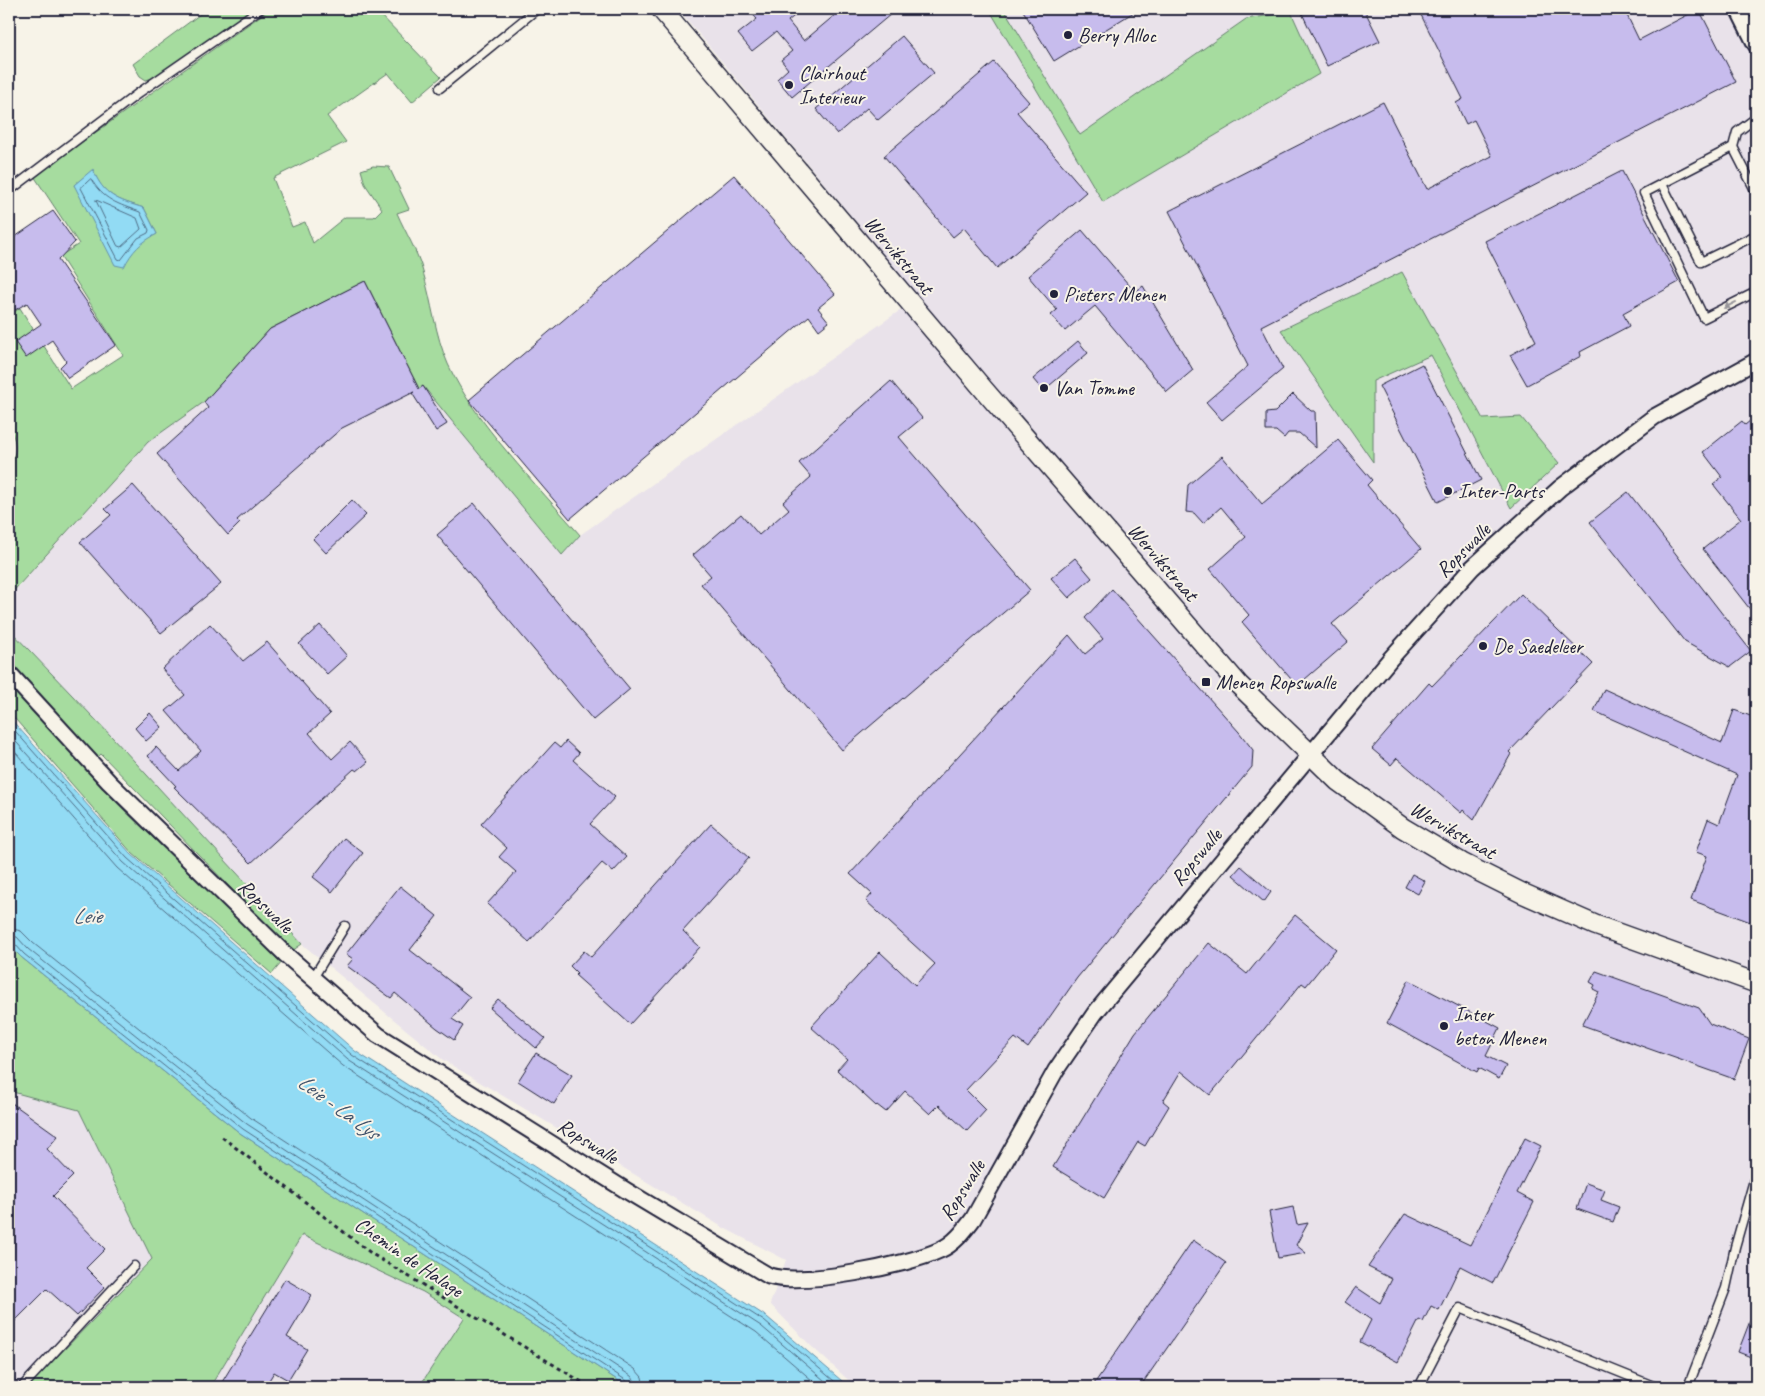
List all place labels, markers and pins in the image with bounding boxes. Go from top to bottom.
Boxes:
place label: Berry Alloc [1078,22,1157,48]
marker: Berry Alloc [1062,29,1074,41]
place label: Clairhout Interieur [799,60,867,110]
marker: Clairhout Interieur [783,79,795,91]
place label: Pieters Menen [1064,281,1167,307]
marker: Pieters Menen [1048,288,1060,300]
place label: Van Tomme [1054,375,1135,401]
marker: Van Tomme [1038,382,1050,394]
place label: Inter-Parts [1458,478,1545,504]
marker: Inter-Parts [1442,485,1454,497]
place label: De Saedeleer [1493,633,1584,659]
marker: De Saedeleer [1477,640,1489,652]
place label: Menen Ropswalle [1216,669,1337,695]
marker: Menen Ropswalle [1200,676,1212,688]
place label: Inter beton Menen [1454,1001,1547,1051]
marker: Inter beton Menen [1438,1020,1450,1032]

